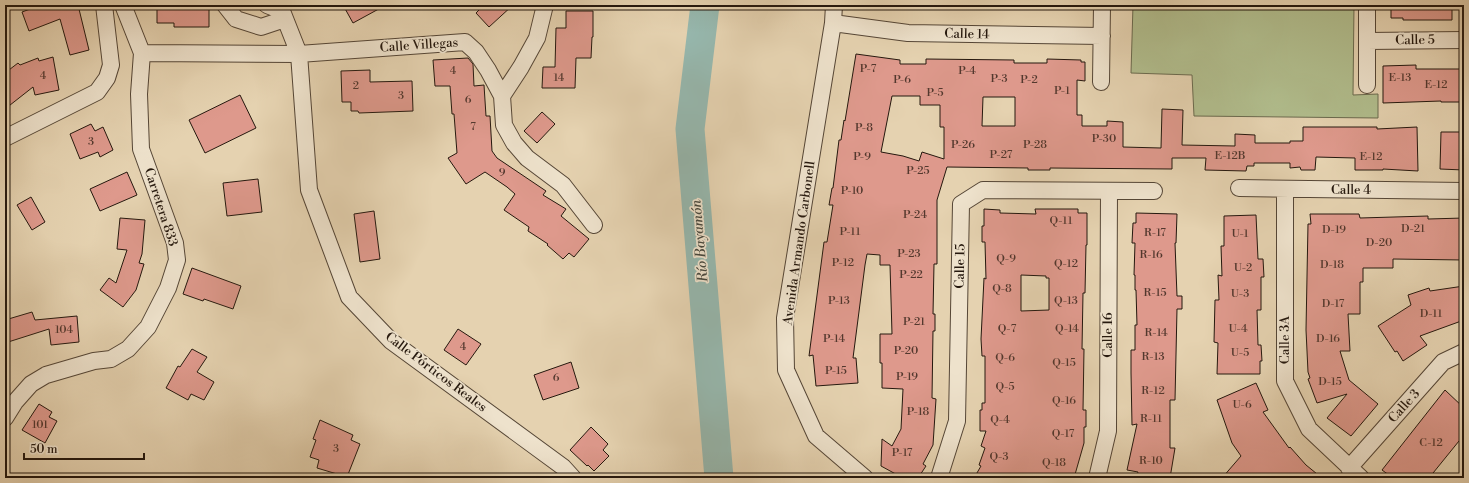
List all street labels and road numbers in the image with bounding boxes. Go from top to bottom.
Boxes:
street label: Calle 14 [944,26,990,42]
street label: Calle 5 [1395,32,1435,48]
street label: Calle Villegas [379,34,459,56]
street label: Avenida Armando Carbonell [779,160,818,327]
street label: Carretera 833 [141,166,181,248]
street label: Calle 4 [1331,182,1371,198]
street label: Calle 15 [952,243,968,289]
street label: Calle 16 [1100,312,1116,358]
street label: Calle 3A [1277,315,1293,364]
street label: Calle Pórticos Reales [382,329,490,416]
street label: Calle 3 [1385,386,1423,426]

